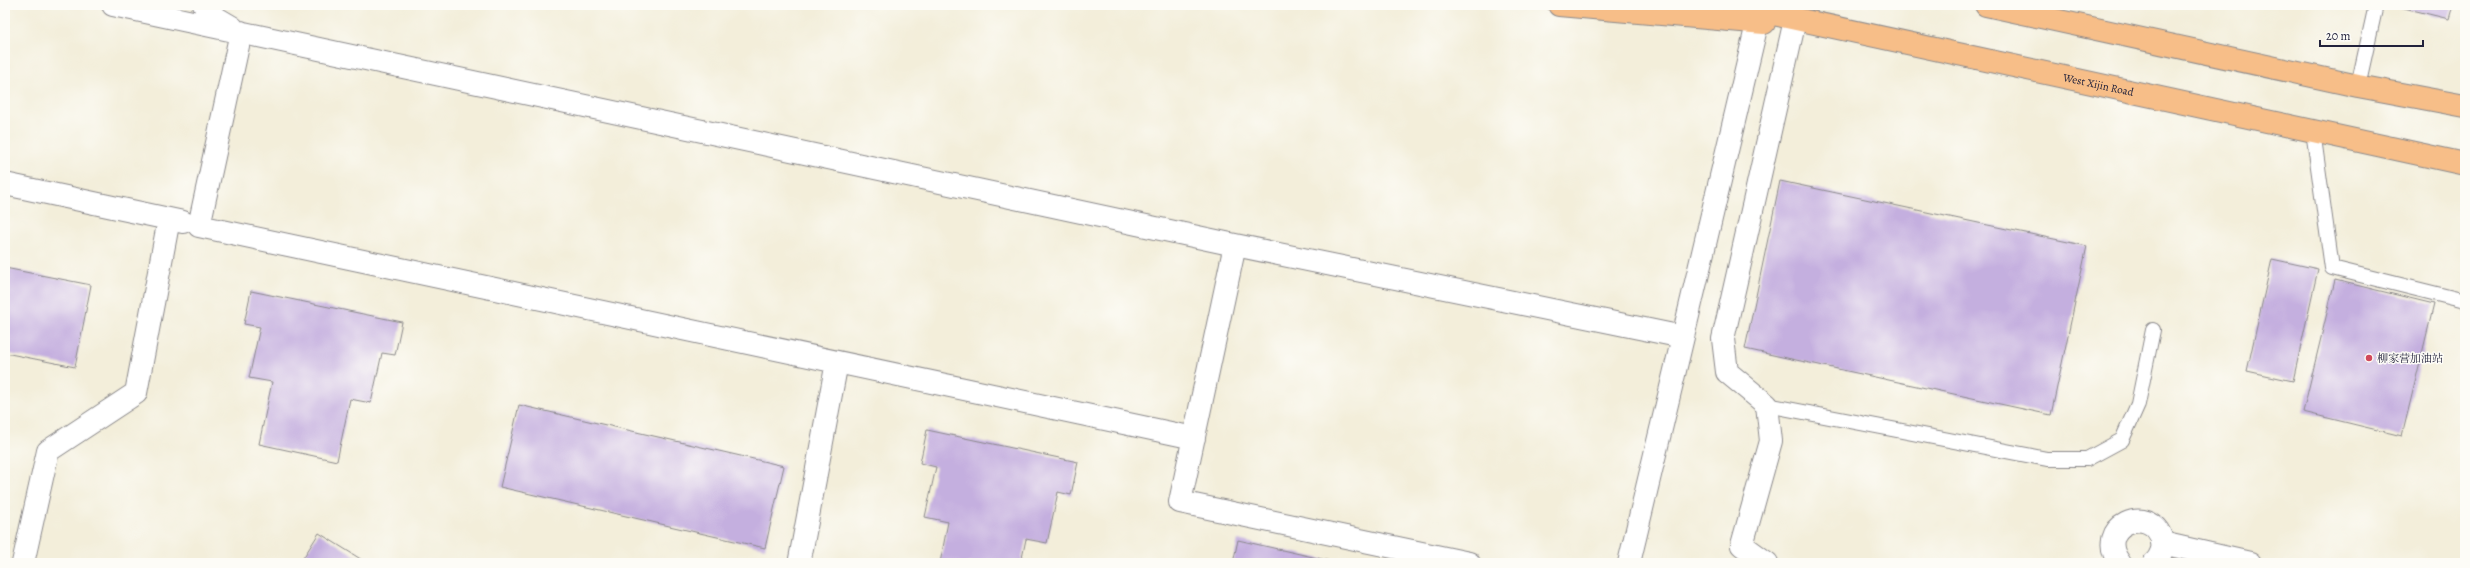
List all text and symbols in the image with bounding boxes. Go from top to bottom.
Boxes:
scale bar [2320,22,2423,48]
text: 20 m [2326,28,2350,44]
street label: West Xijin Road [2061,70,2135,100]
place label: 柳家营加油站 [2377,351,2443,366]
marker: 柳家营加油站 [2364,353,2374,363]

